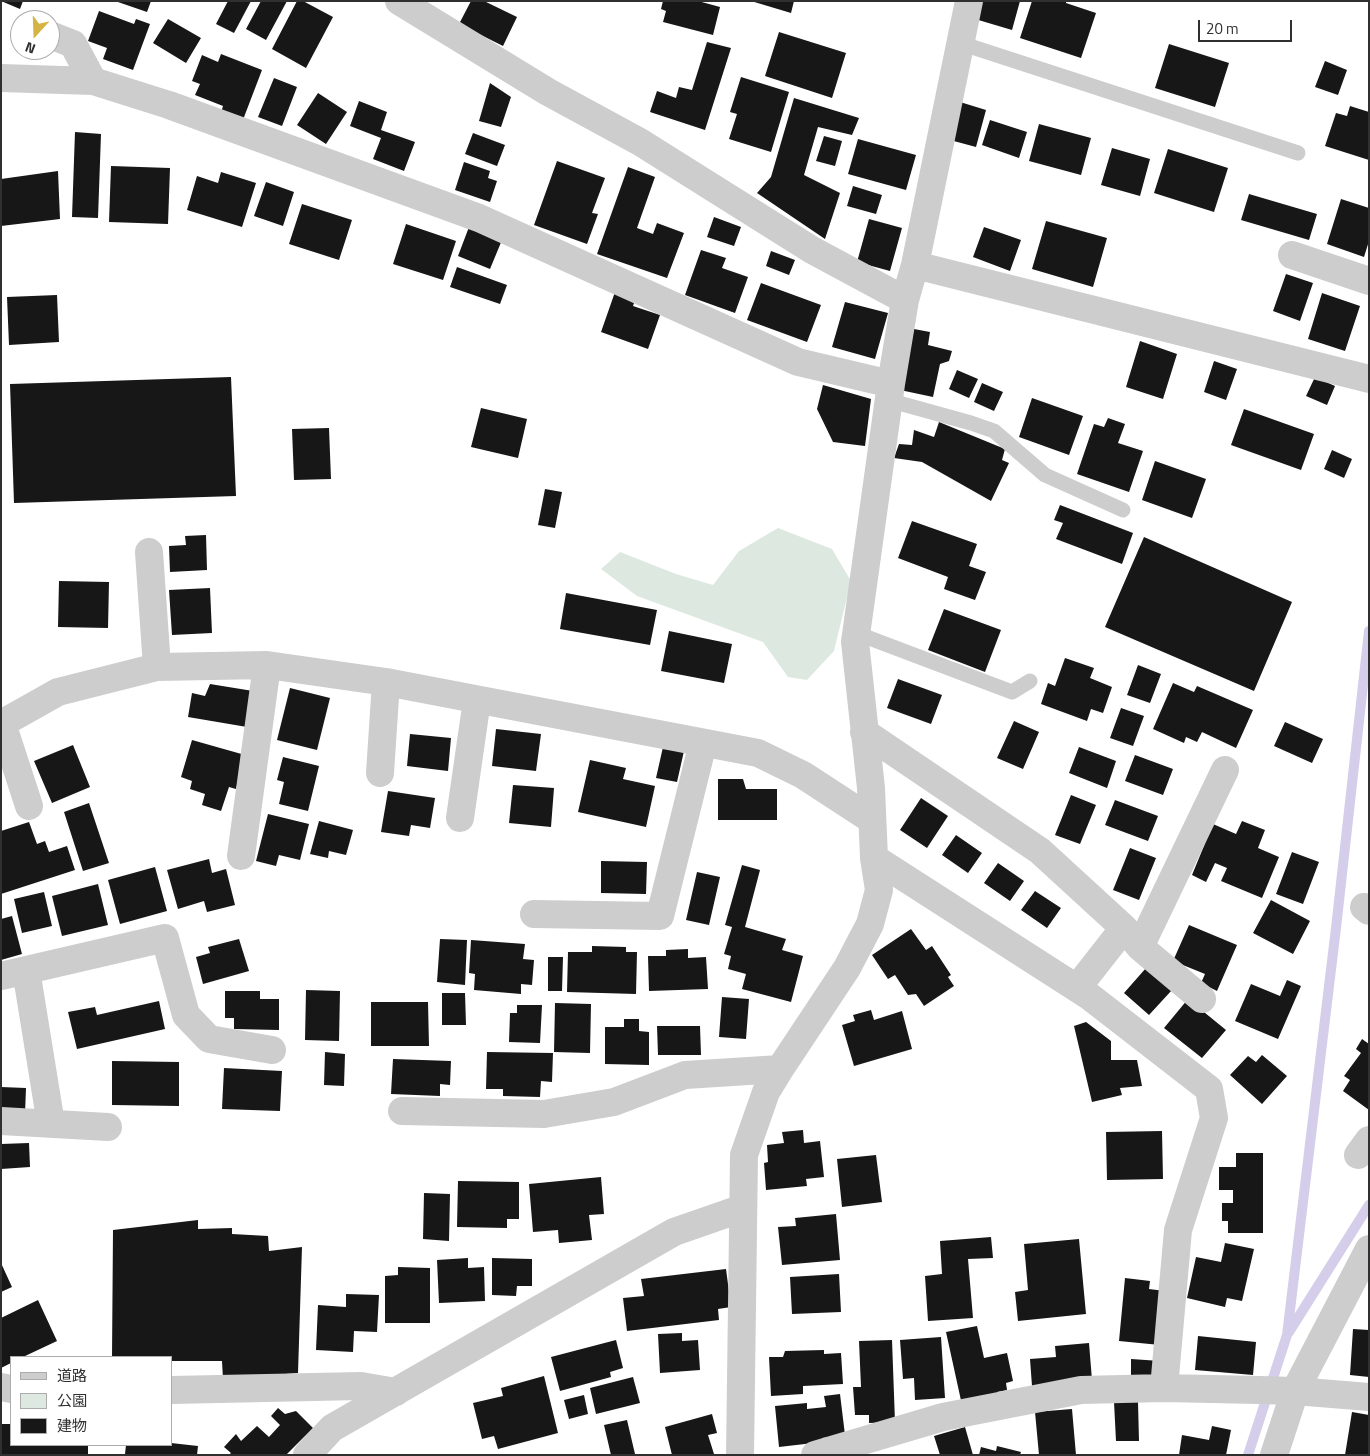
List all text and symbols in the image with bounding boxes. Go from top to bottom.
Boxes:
north arrow [10,10,60,60]
scale bar [1200,10,1294,42]
text: 20 m [1206,17,1239,40]
text: N [22,37,38,60]
legend [10,1356,172,1446]
text: 道路 [57,1364,87,1387]
text: 公園 [57,1389,87,1412]
text: 建物 [57,1414,87,1437]

